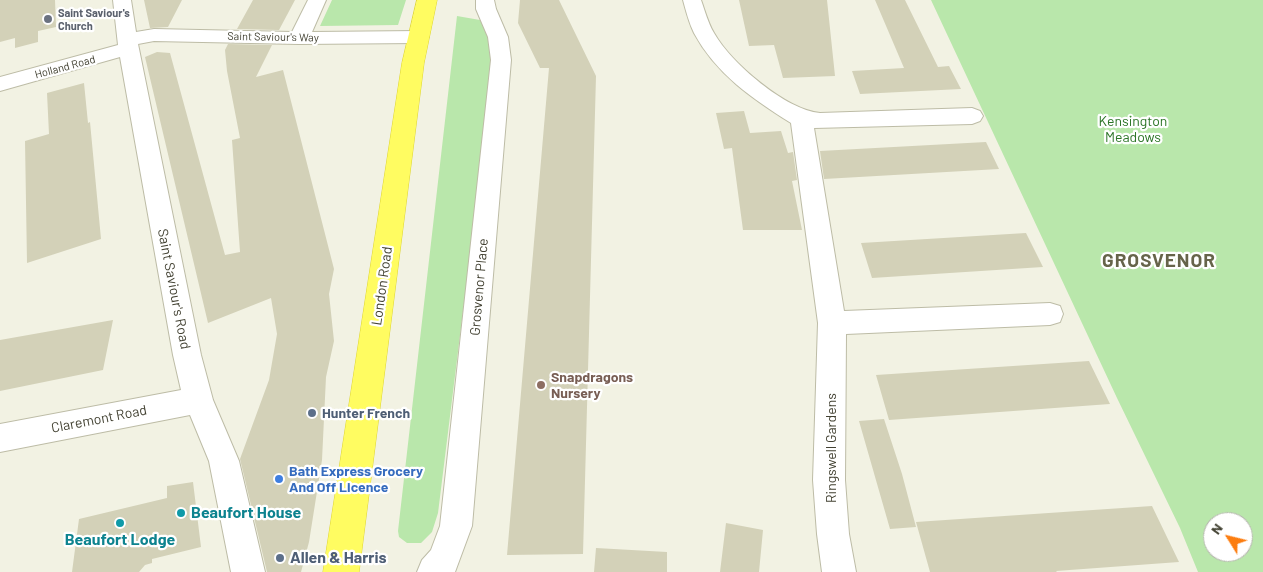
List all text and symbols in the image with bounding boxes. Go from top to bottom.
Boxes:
place label: Saint Saviour's Church [58,6,130,32]
marker: Saint Saviour's Church [42,13,54,25]
street label: Saint Saviour's Way [227,30,319,44]
street label: Holland Road [33,53,97,81]
park label: Kensington Meadows [1099,113,1167,146]
street label: Saint Saviour's Road [154,227,194,351]
street label: Grosvenor Place [466,238,492,336]
street label: London Road [368,245,396,327]
district label: GROSVENOR [1101,250,1217,272]
place label: Snapdragons Nursery [551,369,633,402]
marker: Snapdragons Nursery [535,379,547,391]
street label: Ringswell Gardens [823,393,839,503]
street label: Claremont Road [50,402,148,436]
place label: Hunter French [322,405,410,421]
marker: Hunter French [306,407,318,419]
place label: Bath Express Grocery And Off Licence [289,463,423,496]
marker: Bath Express Grocery And Off Licence [273,473,285,485]
place label: Beaufort House [191,503,301,523]
marker: Beaufort House [175,507,187,519]
north arrow [1203,512,1253,562]
marker: Beaufort Lodge [114,517,126,529]
text: N [1207,520,1226,537]
place label: Beaufort Lodge [65,530,175,550]
place label: Allen & Harris [290,548,387,568]
marker: Allen & Harris [274,552,286,564]

